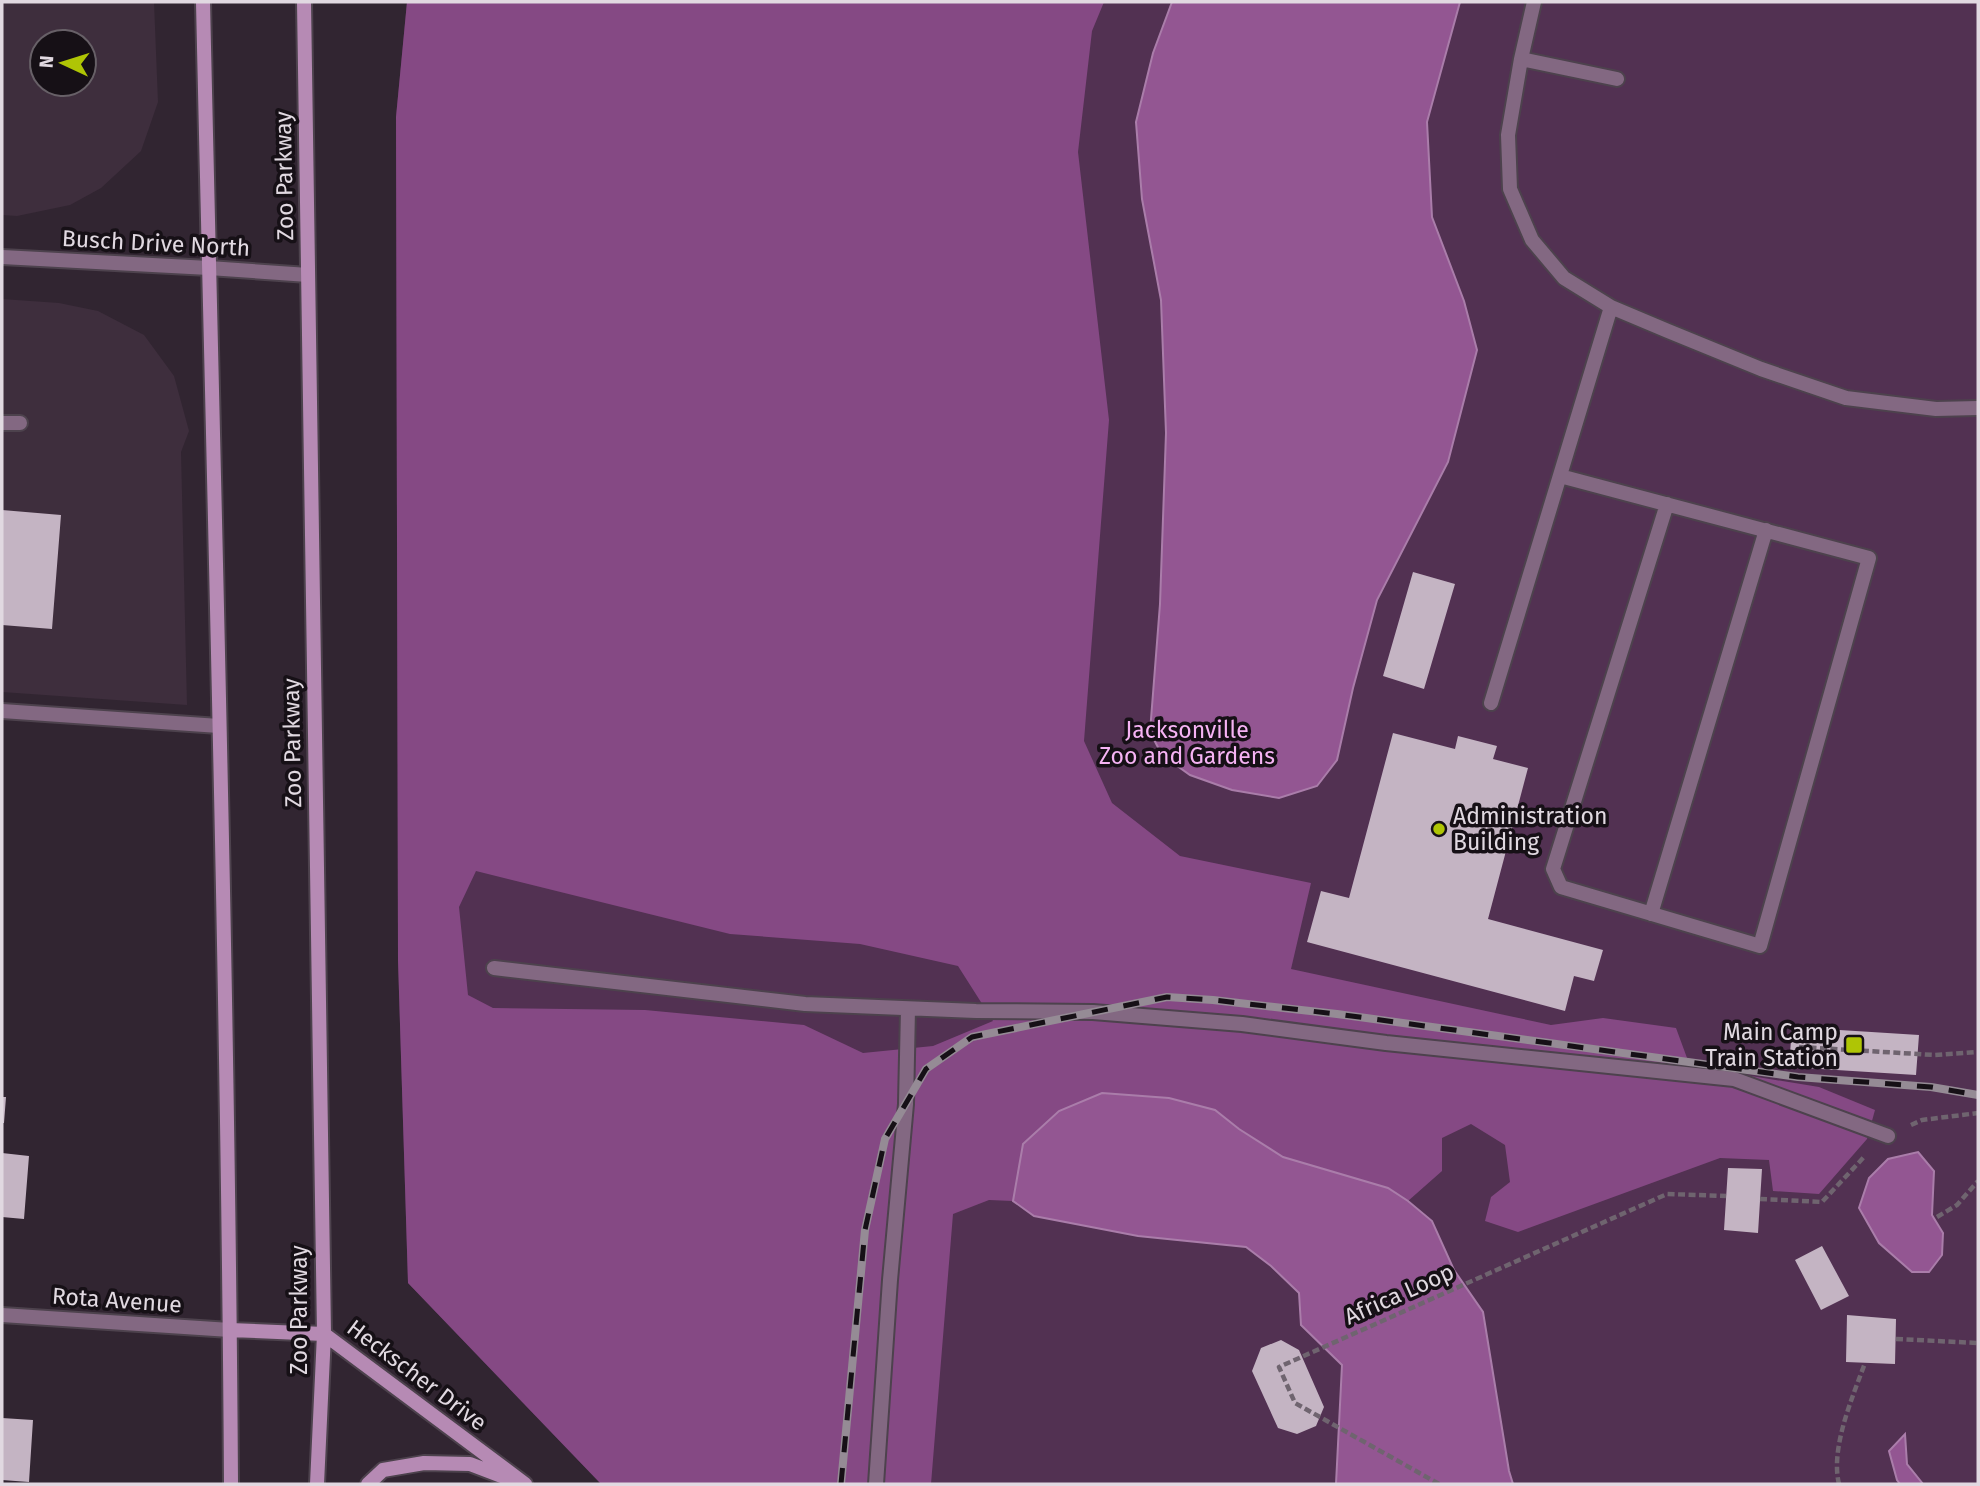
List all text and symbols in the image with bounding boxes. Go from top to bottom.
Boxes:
north arrow [28,28,98,98]
text: N [35,55,58,69]
street label: Zoo Parkway [269,110,299,241]
street label: Busch Drive North [61,224,251,262]
street label: Zoo Parkway [277,677,307,808]
park label: Jacksonville Zoo and Gardens [1099,716,1275,770]
place label: Administration Building [1453,802,1607,856]
marker: Administration Building [1431,821,1447,837]
place label: Main Camp Train Station [1705,1018,1838,1072]
marker: Main Camp Train Station [1844,1035,1864,1055]
street label: Zoo Parkway [285,1245,313,1375]
street label: Africa Loop [1340,1257,1458,1331]
street label: Rota Avenue [51,1281,183,1319]
street label: Heckscher Drive [342,1313,492,1437]

